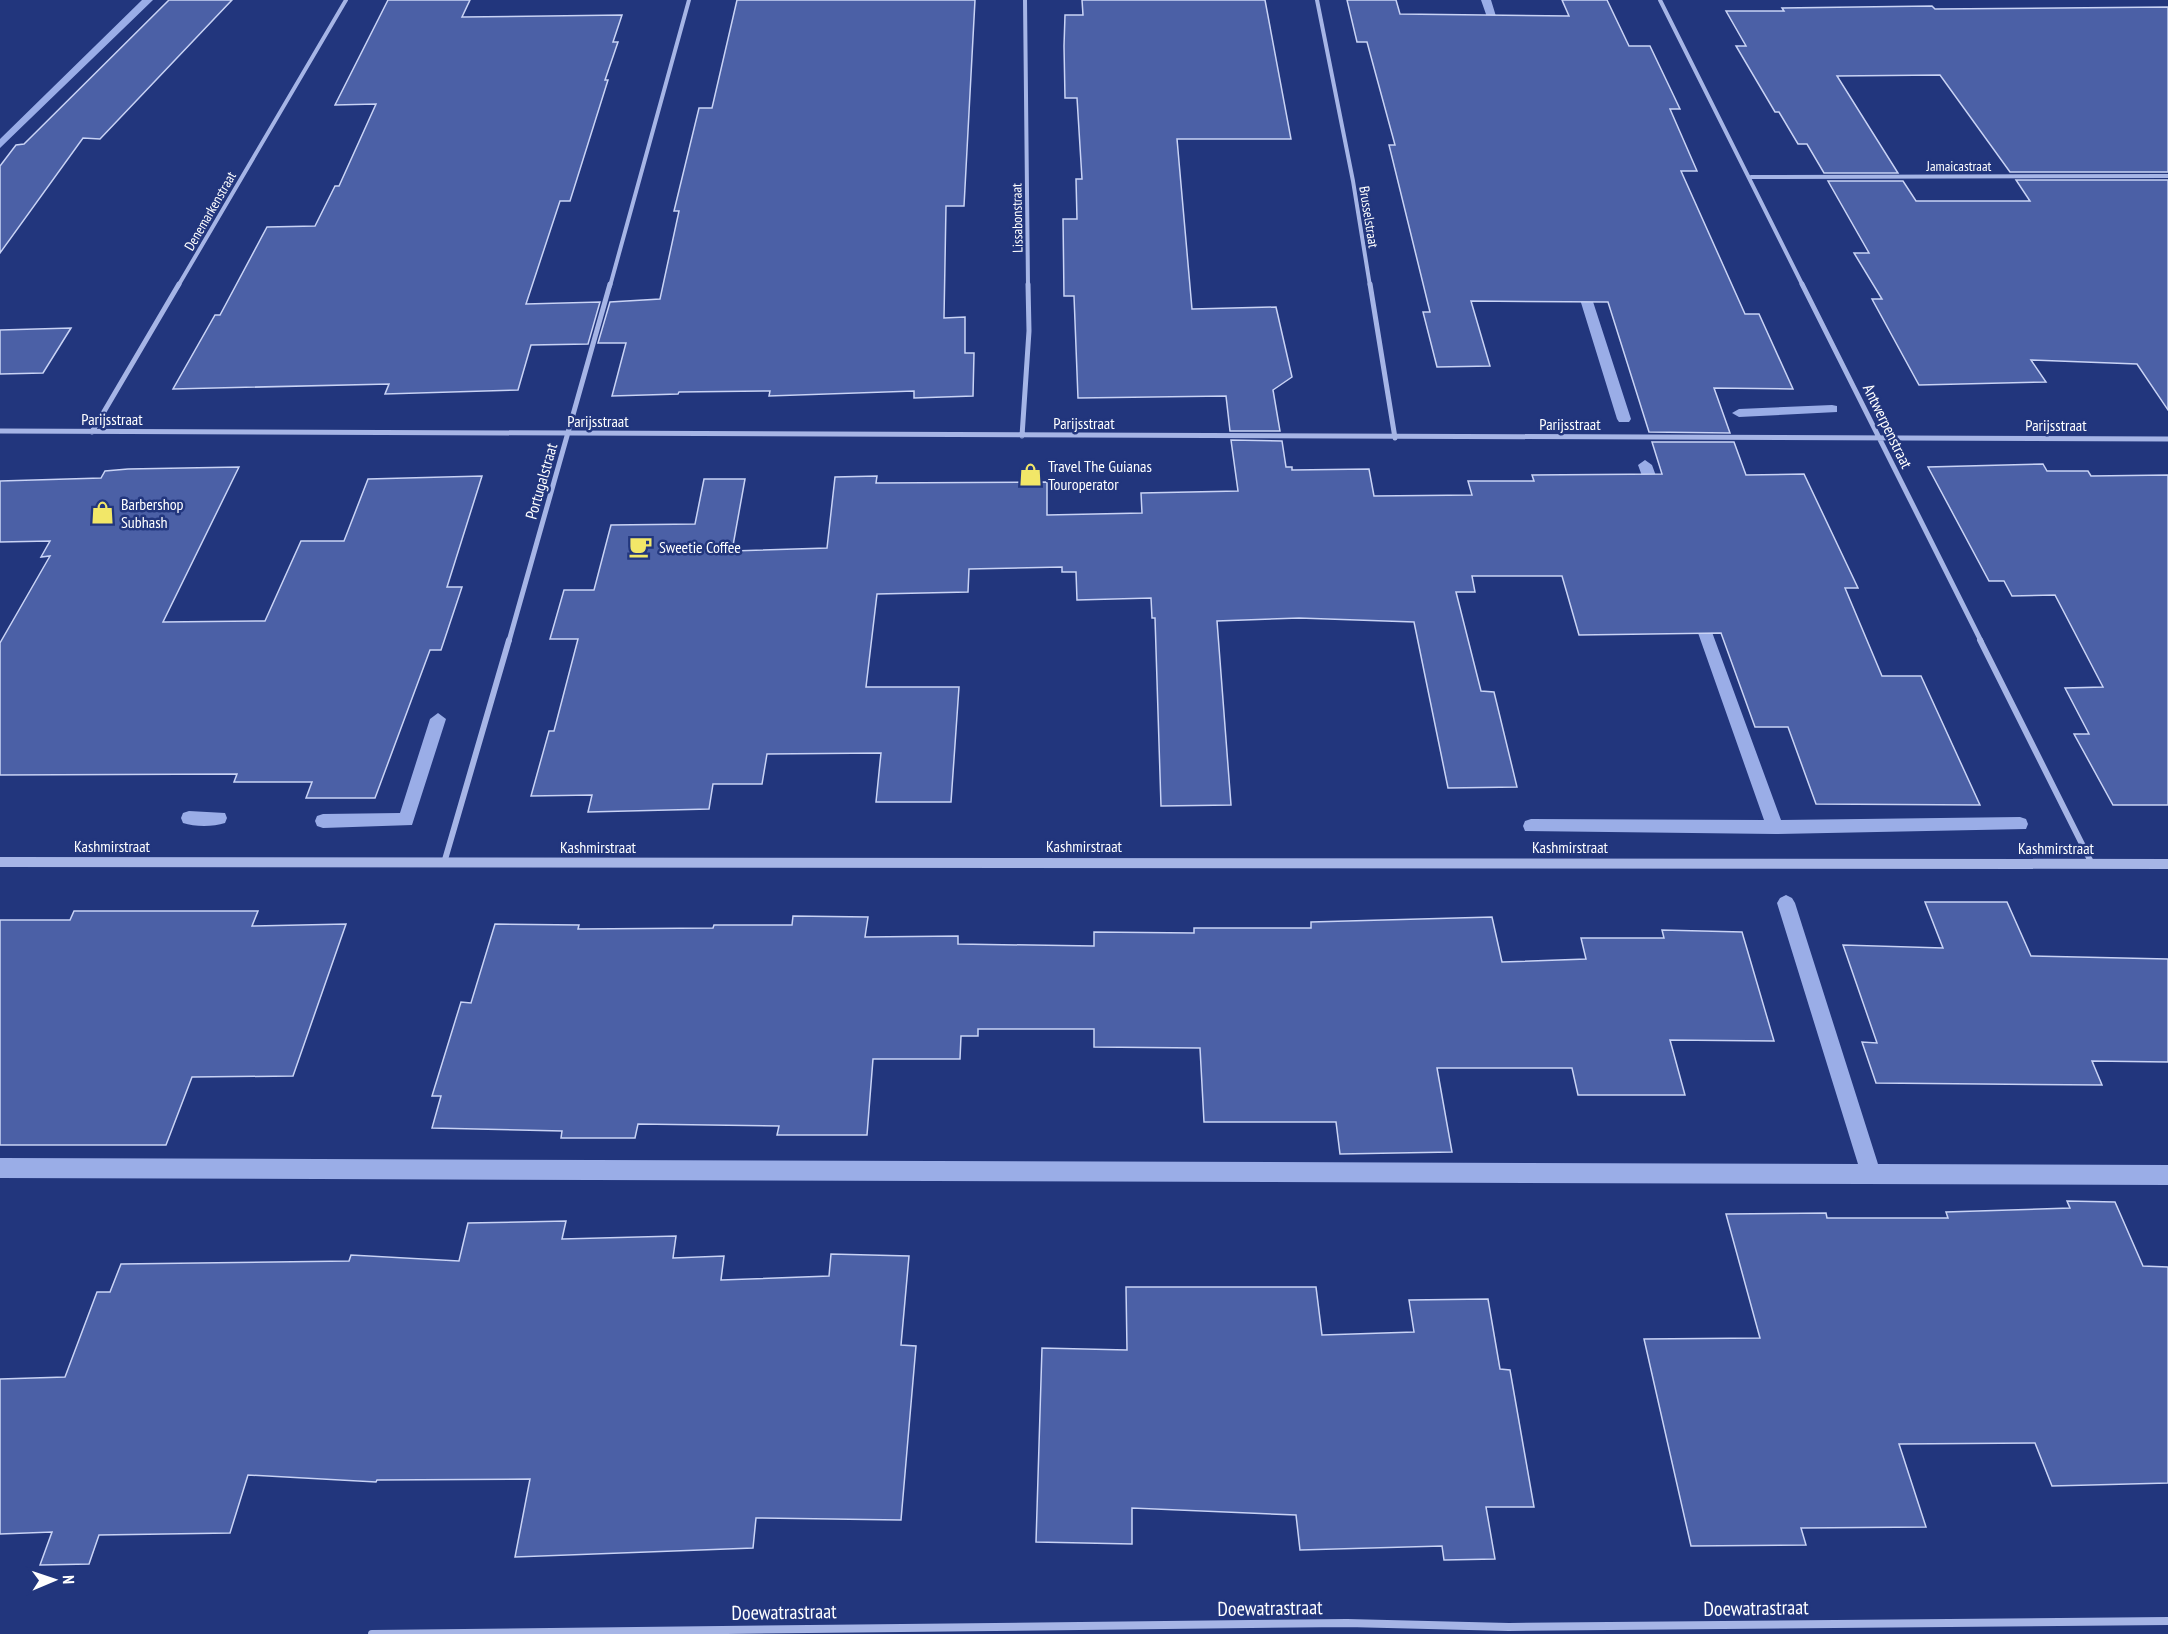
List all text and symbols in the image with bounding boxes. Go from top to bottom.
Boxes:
street label: Jamaicastraat [1926,157,1992,175]
street label: Denemarkenstraat [180,168,240,254]
street label: Lissabonstraat [1007,183,1027,253]
street label: Brusselstraat [1355,185,1383,249]
street label: Antwerpenstraat [1859,381,1917,472]
street label: Parijsstraat [81,409,143,429]
street label: Parijsstraat [567,411,629,431]
street label: Parijsstraat [1053,413,1115,433]
street label: Parijsstraat [1539,414,1601,434]
street label: Parijsstraat [2025,415,2087,435]
street label: Portugalstraat [521,440,562,521]
place label: Travel The Guianas Touroperator [1048,456,1152,494]
shop icon: Travel The Guianas Touroperator [1017,462,1043,488]
place label: Barbershop Subhash [121,494,184,532]
shop icon: Barbershop Subhash [90,500,116,526]
cafe icon: Sweetie Coffee [628,534,654,560]
place label: Sweetie Coffee [659,537,741,557]
street label: Kashmirstraat [74,836,151,856]
street label: Kashmirstraat [1046,836,1123,856]
street label: Kashmirstraat [560,837,637,857]
street label: Kashmirstraat [1532,837,1609,857]
street label: Kashmirstraat [2018,838,2095,858]
north arrow [24,1550,84,1610]
text: N [59,1575,79,1584]
street label: Doewatrastraat [1217,1594,1323,1622]
street label: Doewatrastraat [1703,1594,1809,1622]
street label: Doewatrastraat [731,1598,837,1626]

